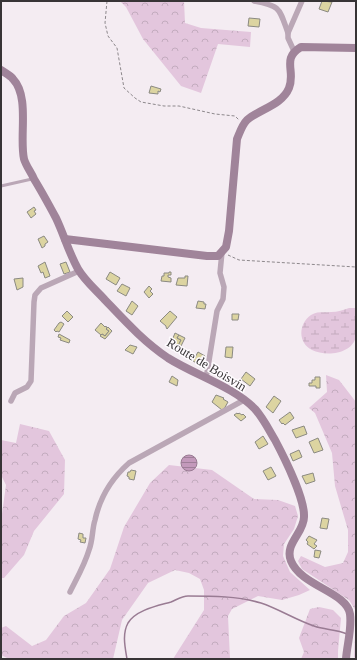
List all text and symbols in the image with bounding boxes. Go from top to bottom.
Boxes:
street label: Route de Boisvin [164,335,250,394]

